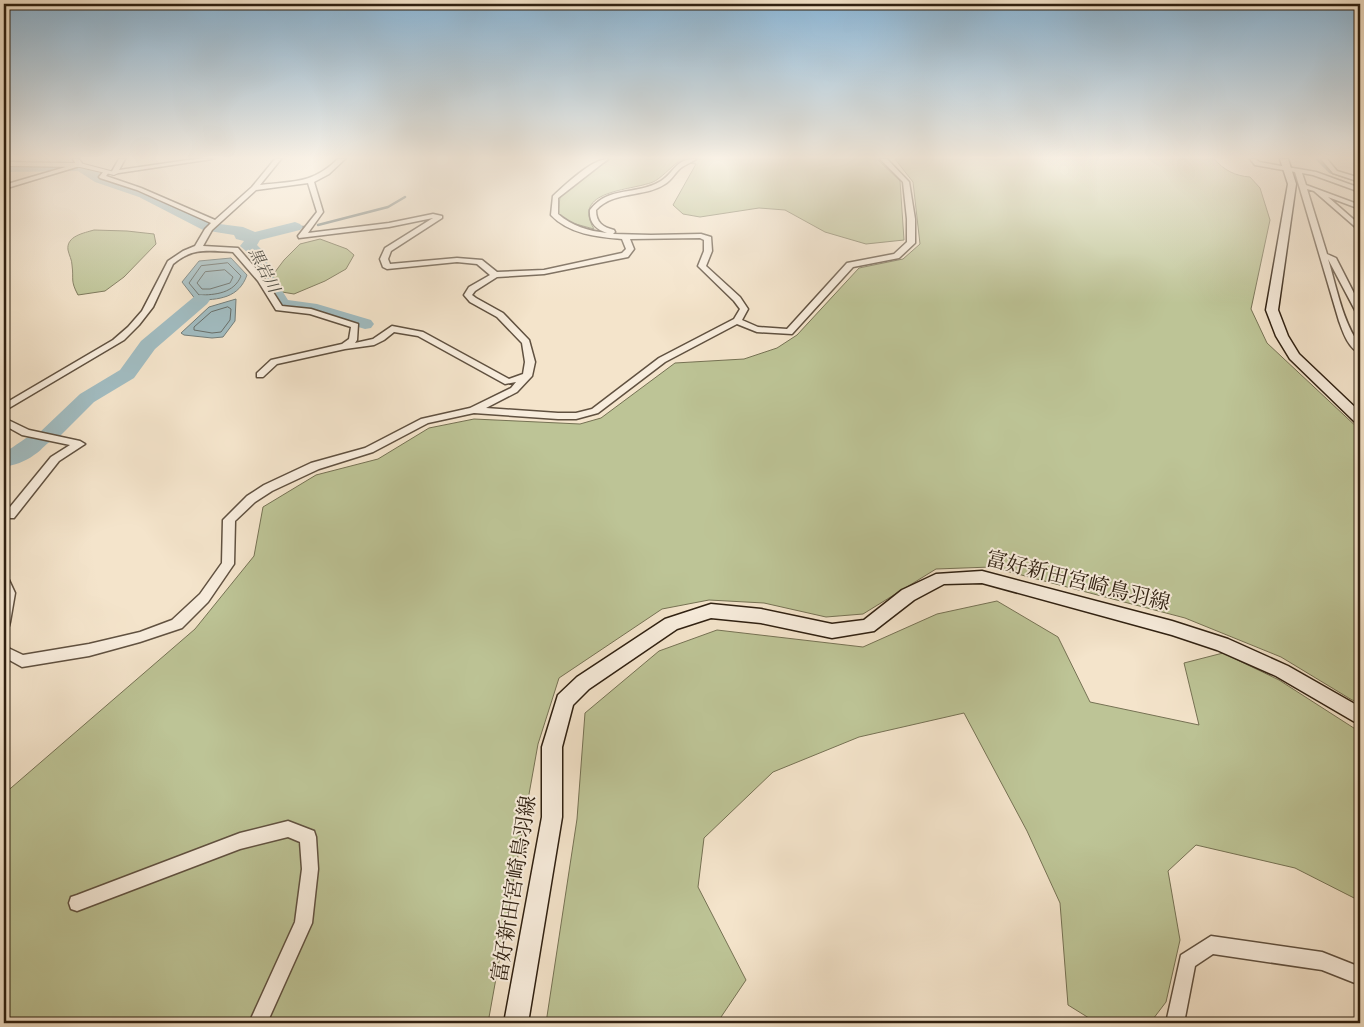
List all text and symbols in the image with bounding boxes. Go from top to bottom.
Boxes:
water label: 黒岩川 [244,244,285,298]
street label: 富好新田宮崎鳥羽線 [983,545,1173,617]
street label: 富好新田宮崎鳥羽線 [486,794,542,984]

